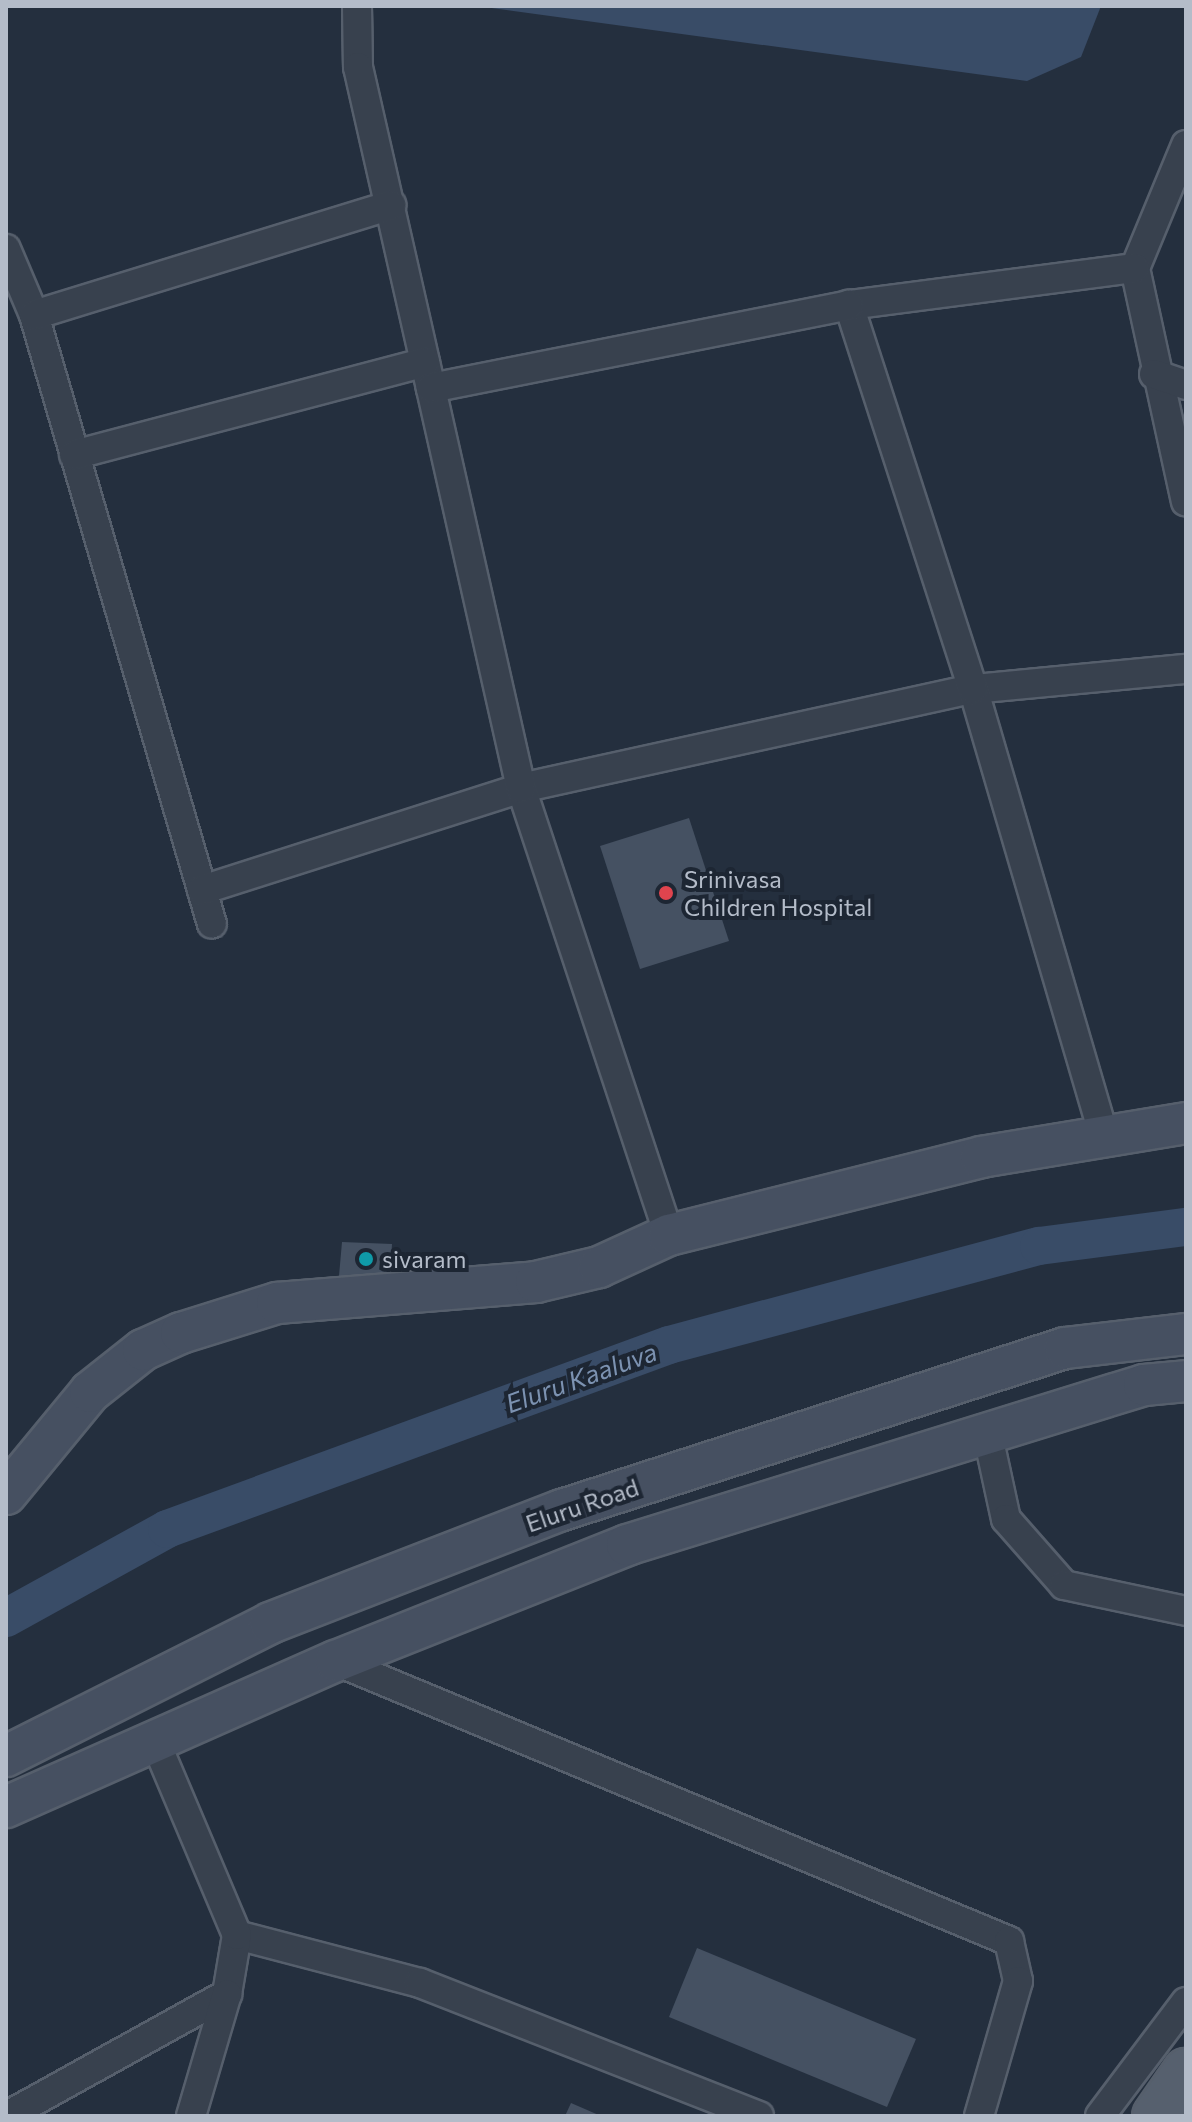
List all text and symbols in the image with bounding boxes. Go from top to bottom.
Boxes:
place label: Srinivasa Children Hospital [684,865,872,921]
marker: Srinivasa Children Hospital [655,882,677,904]
place label: sivaram [382,1245,467,1273]
marker: sivaram [357,1250,375,1268]
water label: Eluru Kaaluva [501,1335,661,1419]
street label: Eluru Road [522,1472,642,1538]

